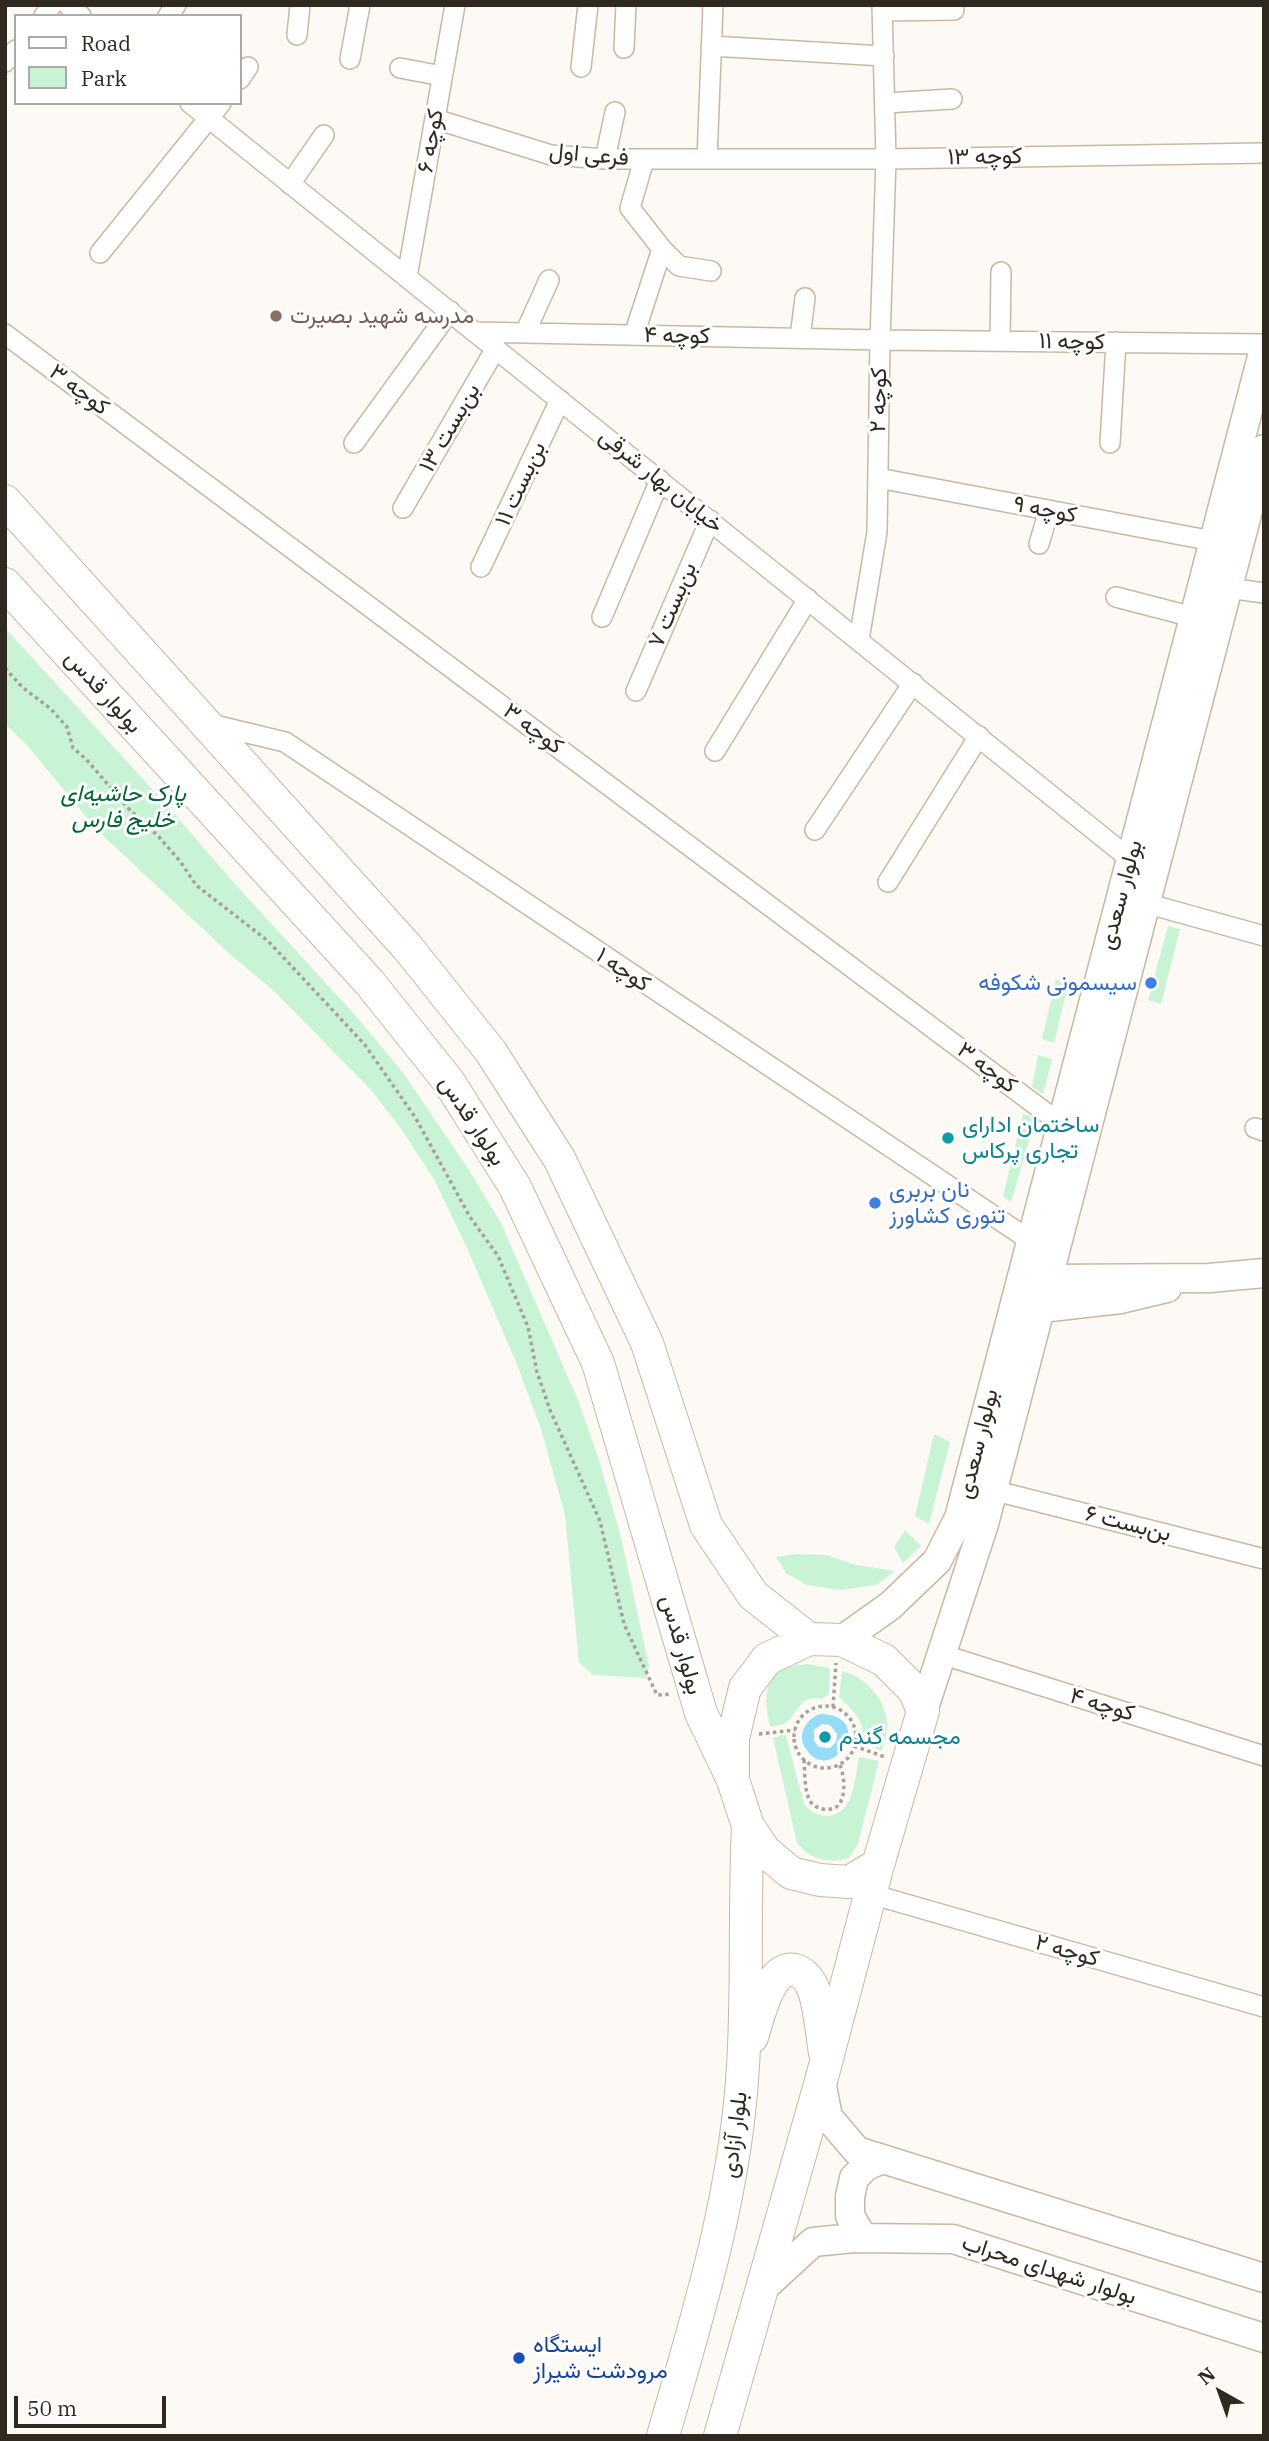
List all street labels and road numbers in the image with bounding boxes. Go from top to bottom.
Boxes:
street label: کوچه ۶ [412,107,450,175]
street label: فرعی اول [548,138,630,172]
street label: کوچه ۱۳ [947,143,1023,171]
street label: کوچه ۴ [644,322,710,350]
street label: کوچه ۱۱ [1039,328,1105,356]
street label: کوچه ۳ [43,358,115,422]
street label: کوچه ۲ [865,367,893,433]
street label: بن‌بست ۱۳ [414,379,486,477]
street label: خیابان بهار شرقی [593,423,729,539]
street label: بن‌بست ۱۱ [490,438,552,530]
street label: کوچه ۹ [1011,490,1079,530]
street label: بن‌بست ۷ [643,558,703,652]
street label: بولوار قدس [59,645,147,739]
street label: کوچه ۳ [497,697,569,761]
street label: بولوار سعدی [1093,837,1149,953]
street label: کوچه ۱ [591,942,655,998]
street label: کوچه ۳ [951,1036,1023,1100]
street label: بولوار قدس [433,1071,511,1171]
street label: بولوار سعدی [951,1386,1005,1502]
street label: بن‌بست ۶ [1082,1500,1174,1548]
street label: بولوار قدس [654,1592,708,1698]
street label: کوچه ۴ [1066,1682,1138,1728]
street label: کوچه ۲ [1032,1929,1102,1973]
street label: بلوار آزادی [716,2090,754,2180]
street label: بولوار شهدای محراب [958,2229,1140,2311]

